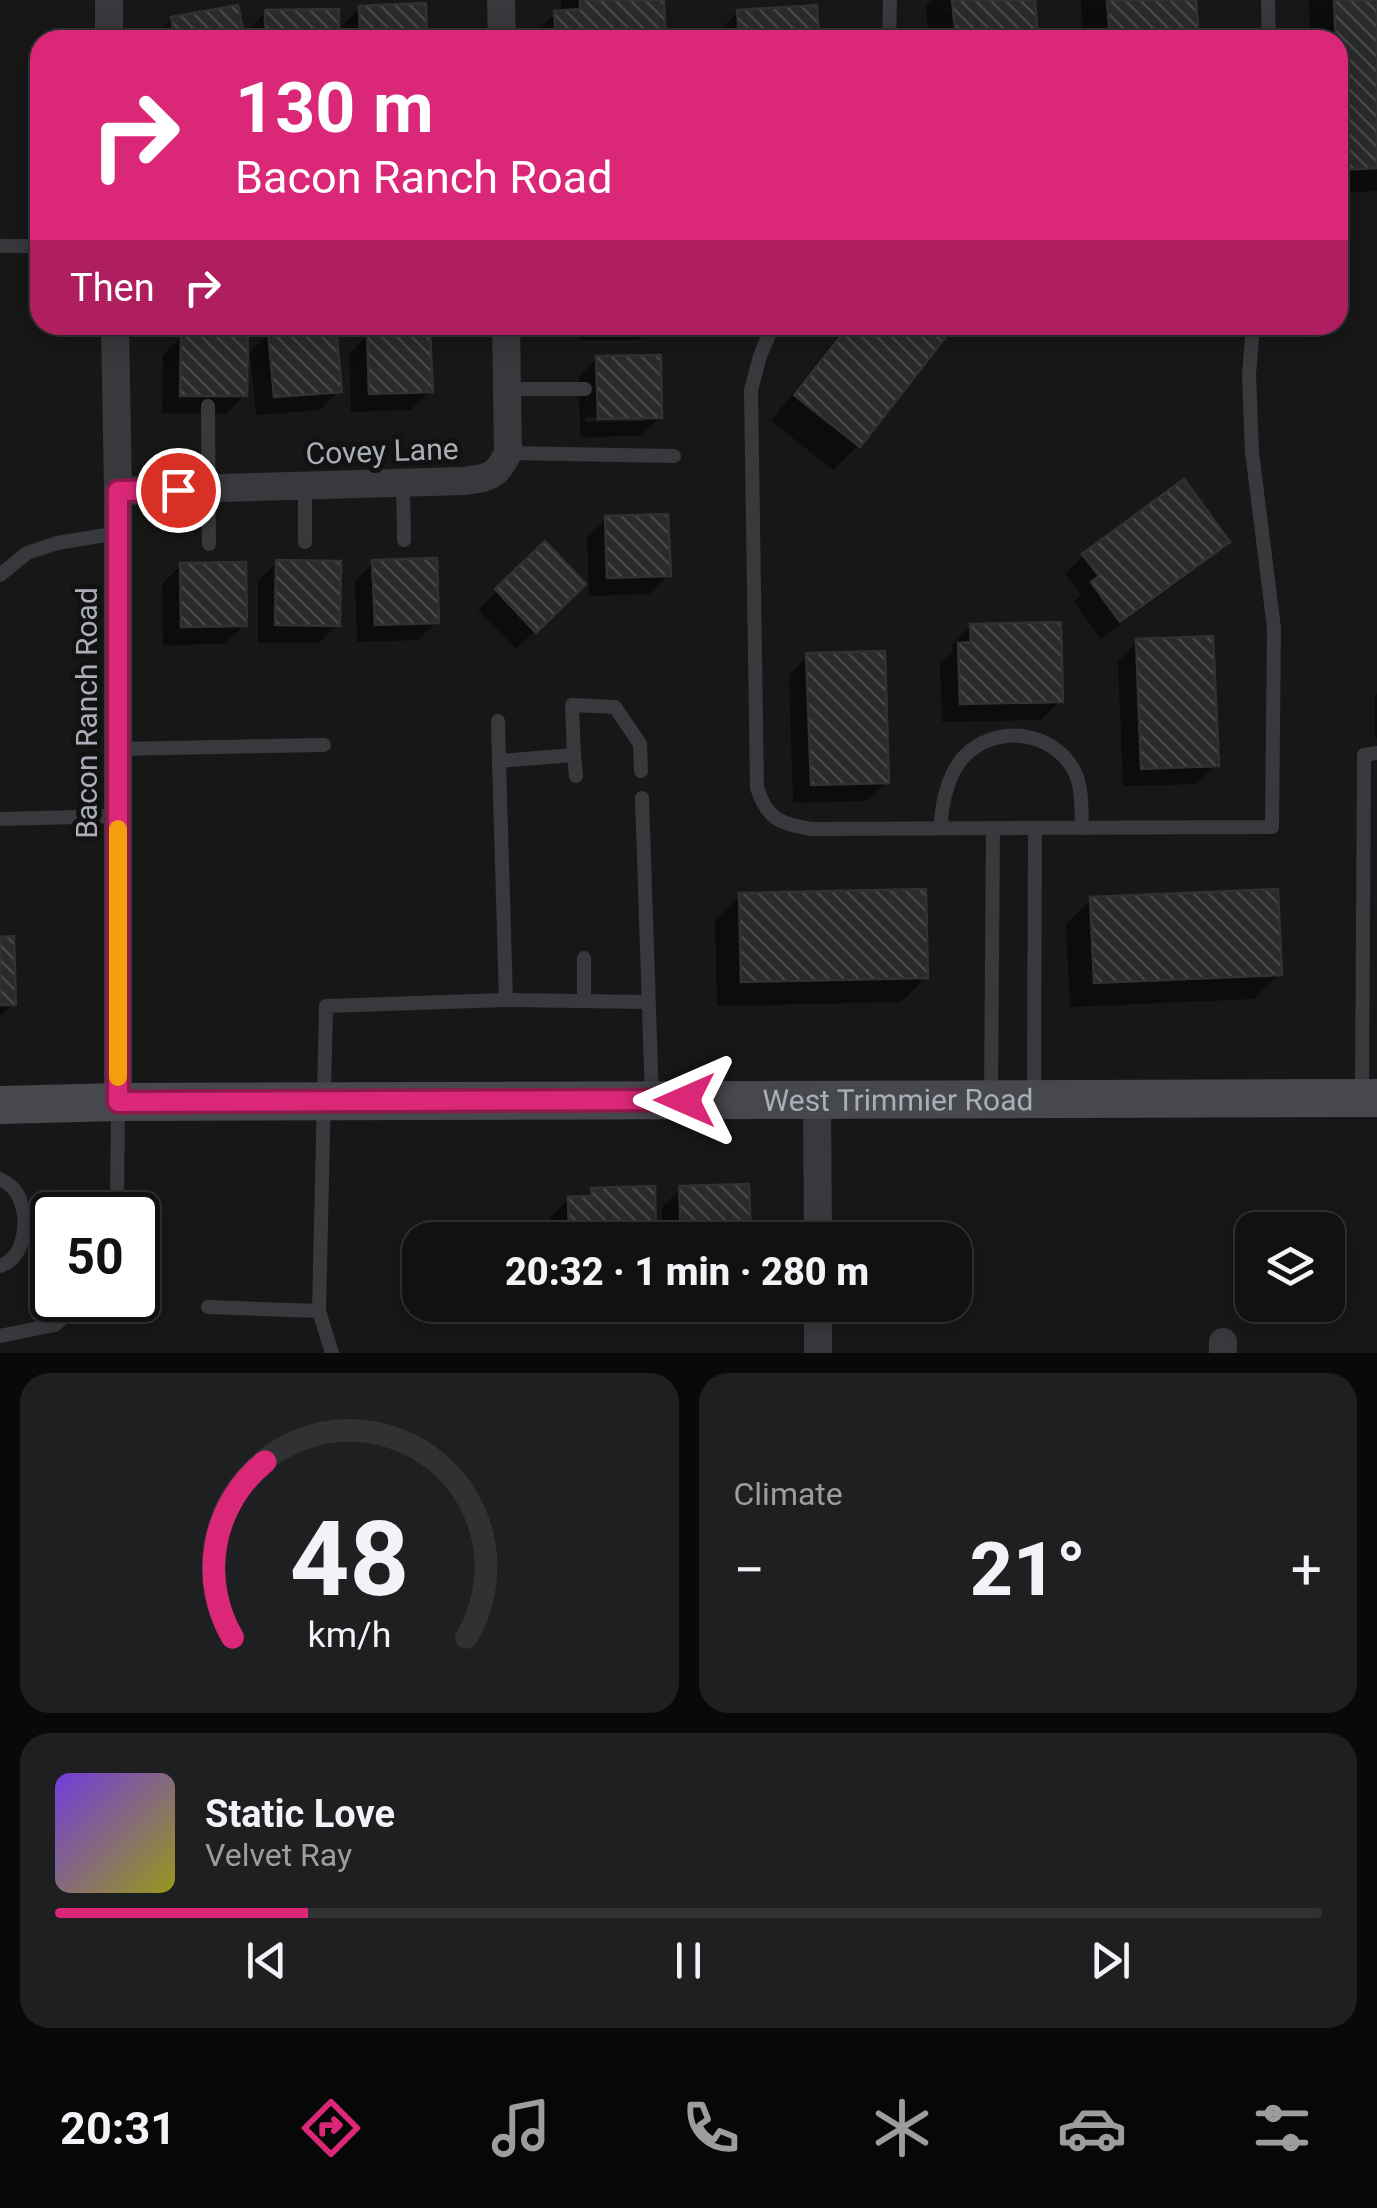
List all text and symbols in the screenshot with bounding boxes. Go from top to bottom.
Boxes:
text: 130 m [235,67,434,149]
icon: right [70,70,200,200]
text: Bacon Ranch Road [235,151,613,204]
icon: right [175,260,230,315]
text: Then [70,266,155,310]
street label: Covey Lane [305,431,459,471]
pin [136,448,221,533]
icon: arrive [151,463,206,518]
street label: Bacon Ranch Road [69,587,104,839]
position arrow [633,1048,737,1152]
street label: West Trimmier Road [762,1082,1033,1117]
speed limit sign: 50 [30,1192,160,1322]
map controls [1235,1212,1345,1322]
button: layers [1235,1212,1345,1322]
text: 20:32 · 1 min · 280 m [505,1250,869,1294]
text: Climate [734,1475,843,1513]
text: 48 [290,1499,409,1620]
text: 21° [970,1525,1086,1613]
text: − [734,1538,765,1602]
text: + [1291,1538,1322,1602]
text: km/h [307,1614,391,1656]
text: Static Love [205,1792,395,1836]
text: Velvet Ray [205,1836,352,1874]
icon: previous [239,1933,294,1988]
icon: pause [661,1933,716,1988]
icon: next [1083,1933,1138,1988]
icon: directions [296,2093,366,2163]
icon: music [486,2093,556,2163]
icon: phone [676,2093,746,2163]
icon: climate [867,2093,937,2163]
icon: car [1057,2093,1127,2163]
icon: filters [1247,2093,1317,2163]
text: 20:31 [60,2102,176,2155]

